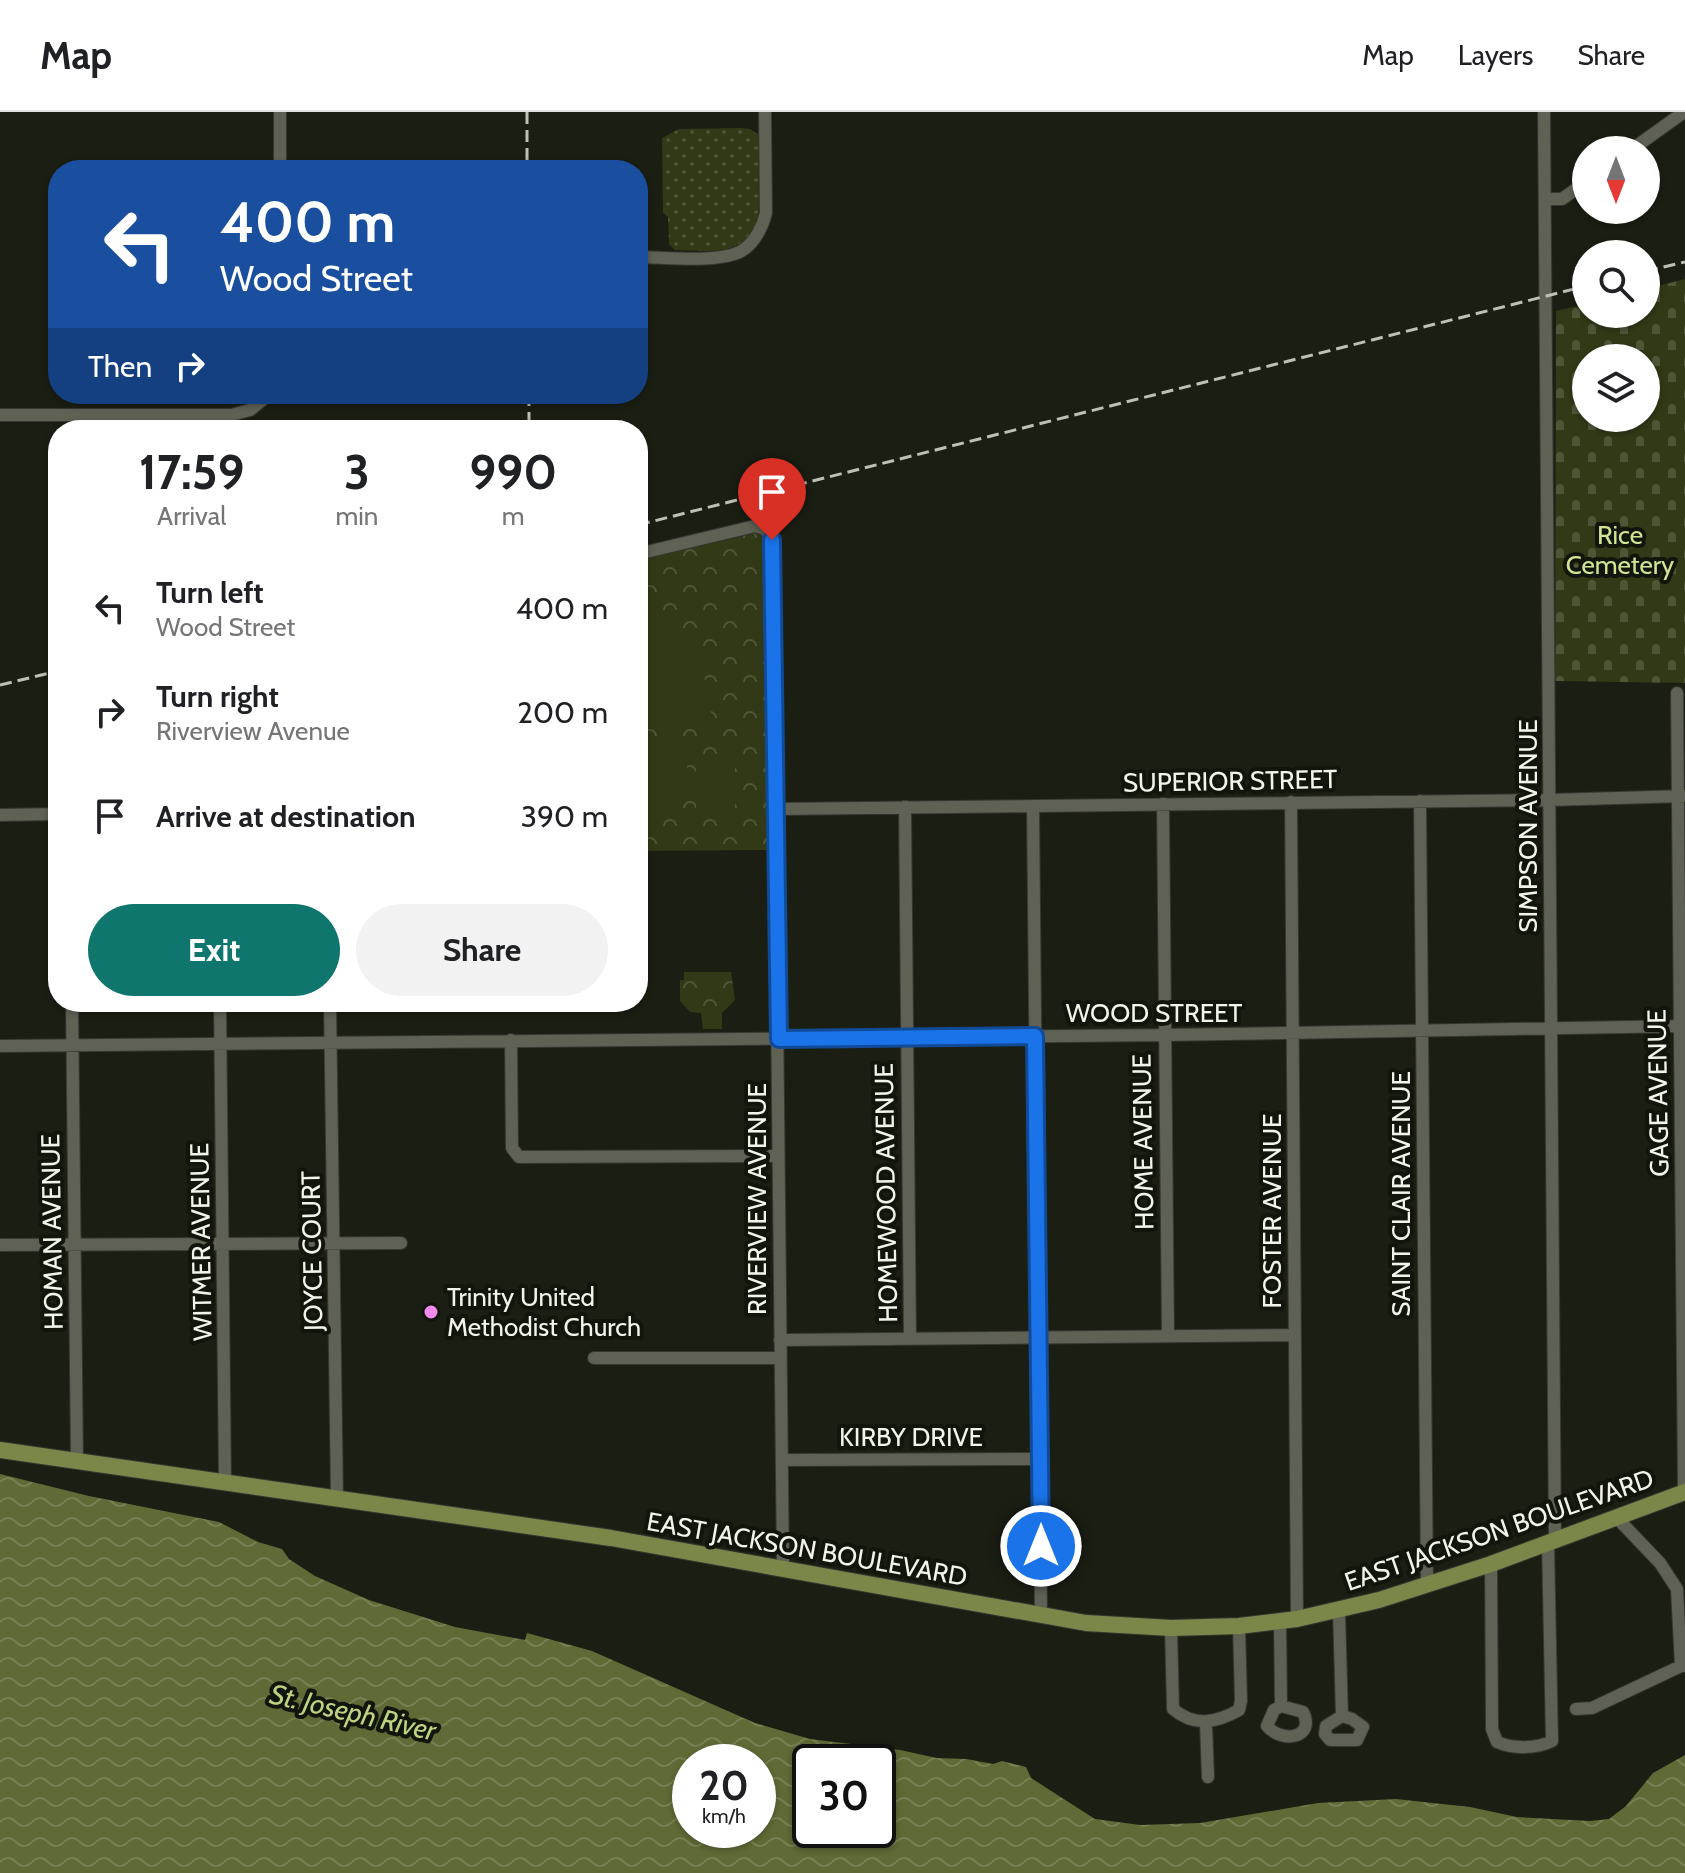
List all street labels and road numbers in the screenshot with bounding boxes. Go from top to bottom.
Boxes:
street label: SIMPSON AVENUE [1512,719,1544,933]
street label: SUPERIOR STREET [1122,763,1338,799]
street label: WOOD STREET [1066,997,1242,1029]
street label: GAGE AVENUE [1641,1009,1675,1177]
street label: HOME AVENUE [1125,1054,1161,1230]
street label: HOMEWOOD AVENUE [868,1063,904,1323]
street label: SAINT CLAIR AVENUE [1385,1071,1417,1317]
street label: RIVERVIEW AVENUE [741,1083,773,1315]
street label: FOSTER AVENUE [1256,1114,1288,1308]
street label: HOMAN AVENUE [34,1134,70,1330]
street label: WITMER AVENUE [183,1143,219,1341]
street label: JOYCE COURT [295,1171,329,1332]
street label: KIRBY DRIVE [839,1421,983,1453]
street label: EAST JACKSON BOULEVARD [1340,1462,1658,1598]
street label: EAST JACKSON BOULEVARD [644,1505,970,1593]

